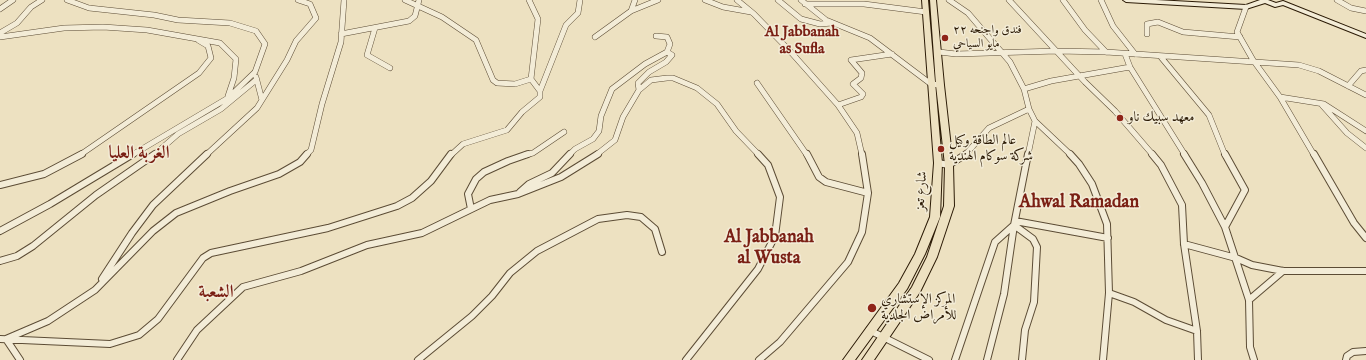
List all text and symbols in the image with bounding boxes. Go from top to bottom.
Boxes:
district label: Al Jabbanah as Sufla [765,24,839,59]
place label: فندق واجنحه ٢٢ مايو السياحي [953,24,1022,52]
marker: فندق واجنحه ٢٢ مايو السياحي [940,33,950,43]
place label: معهد سبيك ناو [1128,110,1194,126]
marker: معهد سبيك ناو [1115,113,1125,123]
place label: عالم الطاقة وكيل شركة سوكام الهندية [949,133,1033,166]
district label: الغربة العليا [108,143,170,165]
marker: عالم الطاقة وكيل شركة سوكام الهندية [936,144,946,154]
street label: شارع تعز [912,170,932,212]
district label: Ahwal Ramadan [1019,192,1139,214]
district label: Al Jabbanah al Wusta [724,227,814,270]
district label: الشعبة [198,282,234,304]
place label: المركز الإستشاري للأمراض الجلدية [881,292,956,324]
marker: المركز الإستشاري للأمراض الجلدية [866,302,878,314]

